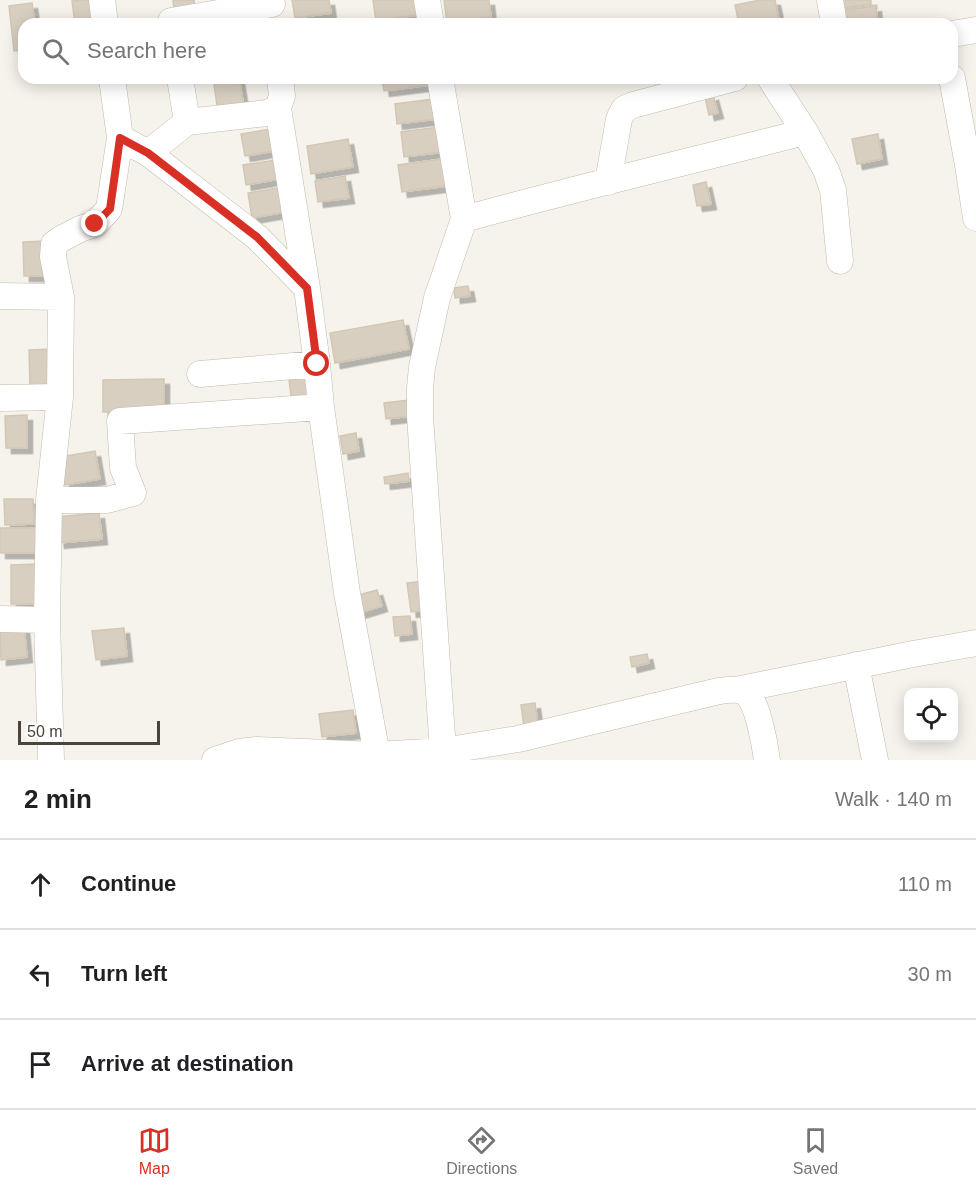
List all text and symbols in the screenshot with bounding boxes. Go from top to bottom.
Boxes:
search box [18,18,958,84]
icon: search [39,35,72,68]
text: Search here [87,38,207,63]
route end [81,210,107,236]
route start [303,350,329,376]
map controls [904,688,958,742]
button: locate [904,688,958,742]
scale bar [18,718,160,746]
text: 50 m [27,723,63,740]
text: 2 min [24,784,92,814]
text: Walk · 140 m [835,788,952,810]
icon: ahead [24,868,57,901]
text: Continue [81,871,176,896]
text: 110 m [898,873,952,895]
icon: left [24,958,57,991]
text: Turn left [81,961,167,986]
text: 30 m [908,963,952,985]
icon: arrive [24,1048,57,1081]
text: Arrive at destination [81,1051,294,1076]
tab: Map [138,1124,171,1178]
tab: Directions [446,1124,517,1178]
tab: Saved [793,1124,838,1178]

